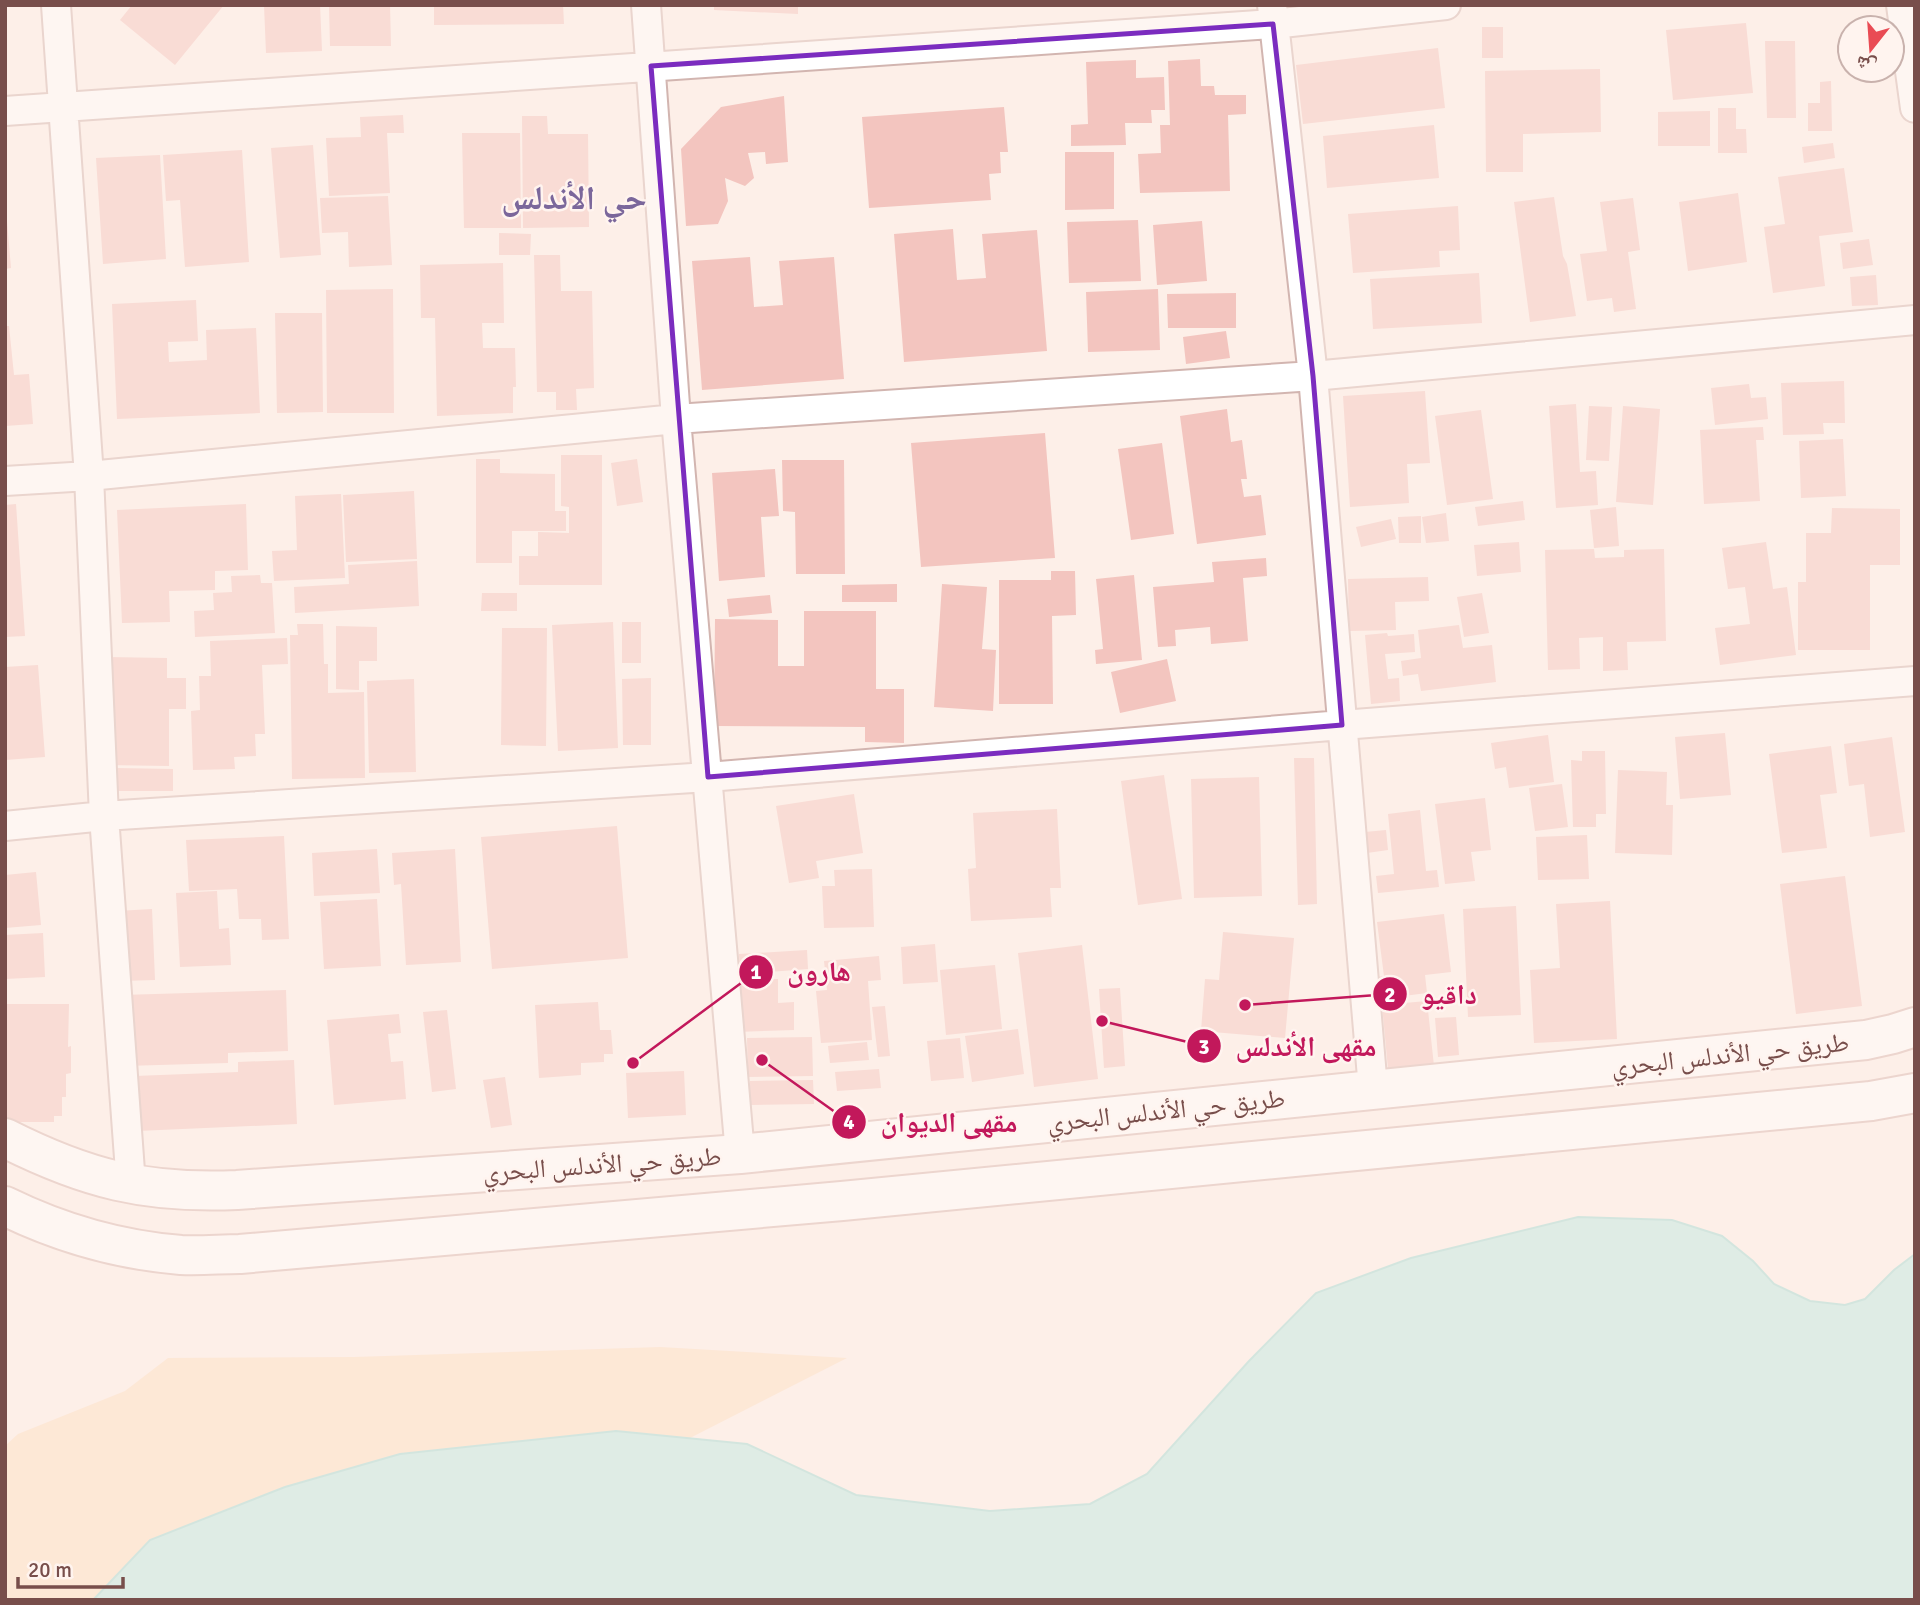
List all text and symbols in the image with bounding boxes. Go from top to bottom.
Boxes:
north arrow [1836,14,1906,84]
text: ش [1853,50,1879,79]
district label: حي الأندلس [501,178,647,223]
callout: هارون [739,947,865,996]
text: هارون [787,955,851,989]
text: 1 [750,959,762,985]
callout: داقيو [1372,970,1491,1019]
text: داقيو [1421,978,1477,1012]
text: 2 [1384,982,1396,1008]
callout: مقهى الأندلس [1186,1022,1390,1071]
street label: طريق حي الأندلس البحري [1610,1027,1851,1087]
text: مقهى الأندلس [1235,1030,1377,1064]
text: 3 [1198,1034,1210,1060]
street label: طريق حي الأندلس البحري [1046,1083,1287,1143]
callout: مقهى الديوان [832,1097,1032,1146]
text: مقهى الديوان [880,1106,1018,1140]
text: 4 [843,1109,855,1135]
street label: طريق حي الأندلس البحري [482,1141,723,1193]
scale bar [18,1546,122,1590]
text: 20 m [28,1557,72,1583]

